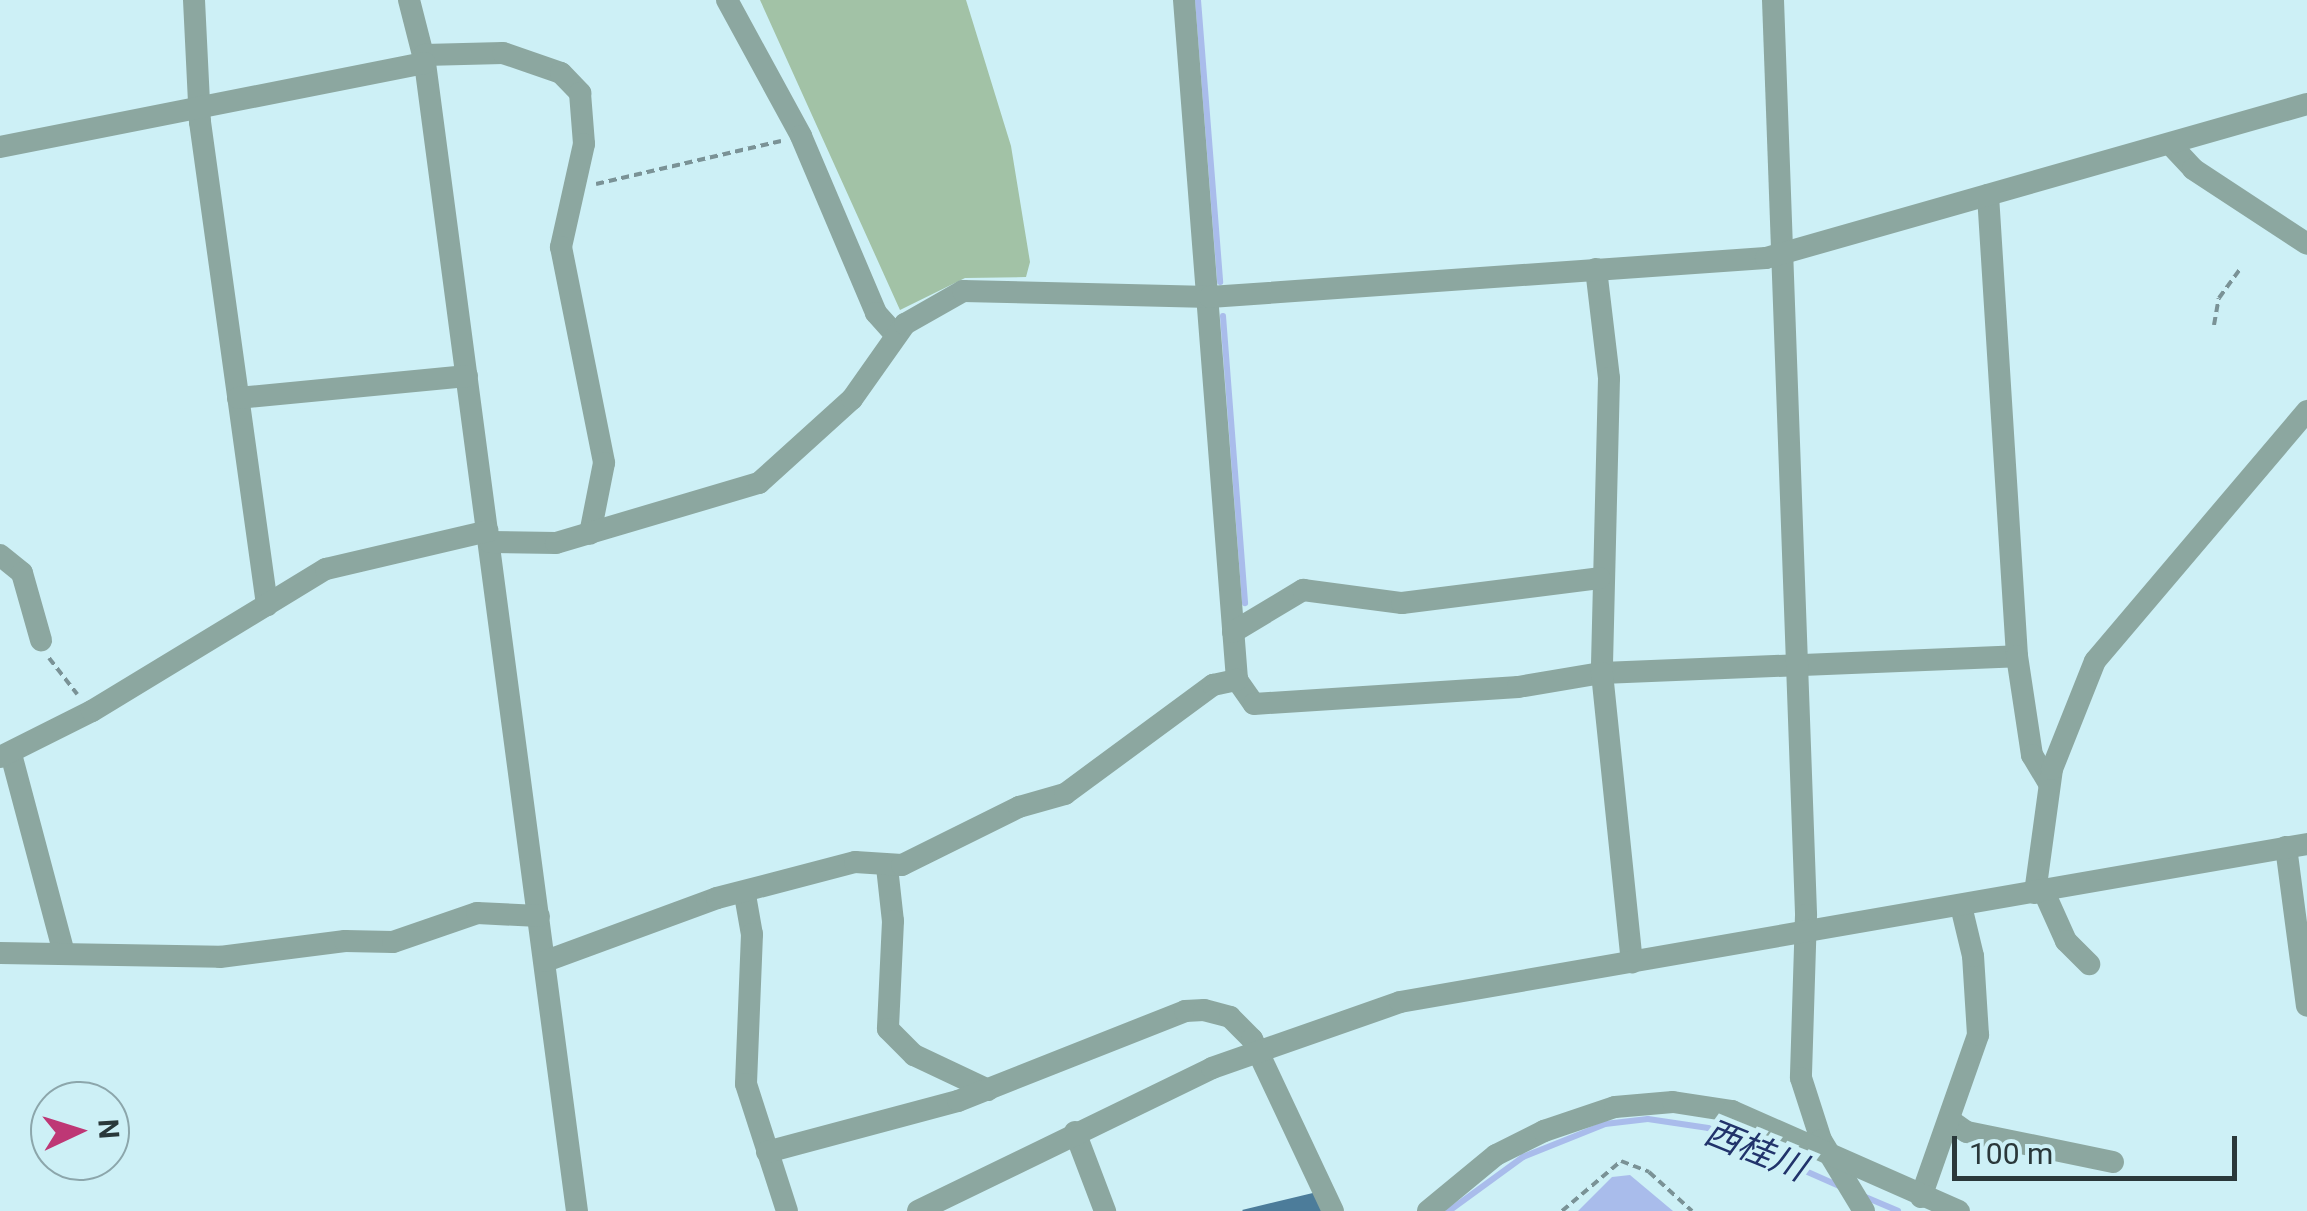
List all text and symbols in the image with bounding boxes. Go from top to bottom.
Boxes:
north arrow [30,1081,130,1181]
water label: 西桂川 [1698,1112,1812,1190]
scale bar [1957,1116,2242,1178]
text: N [91,1118,126,1140]
text: 100 m [1969,1136,2053,1171]

